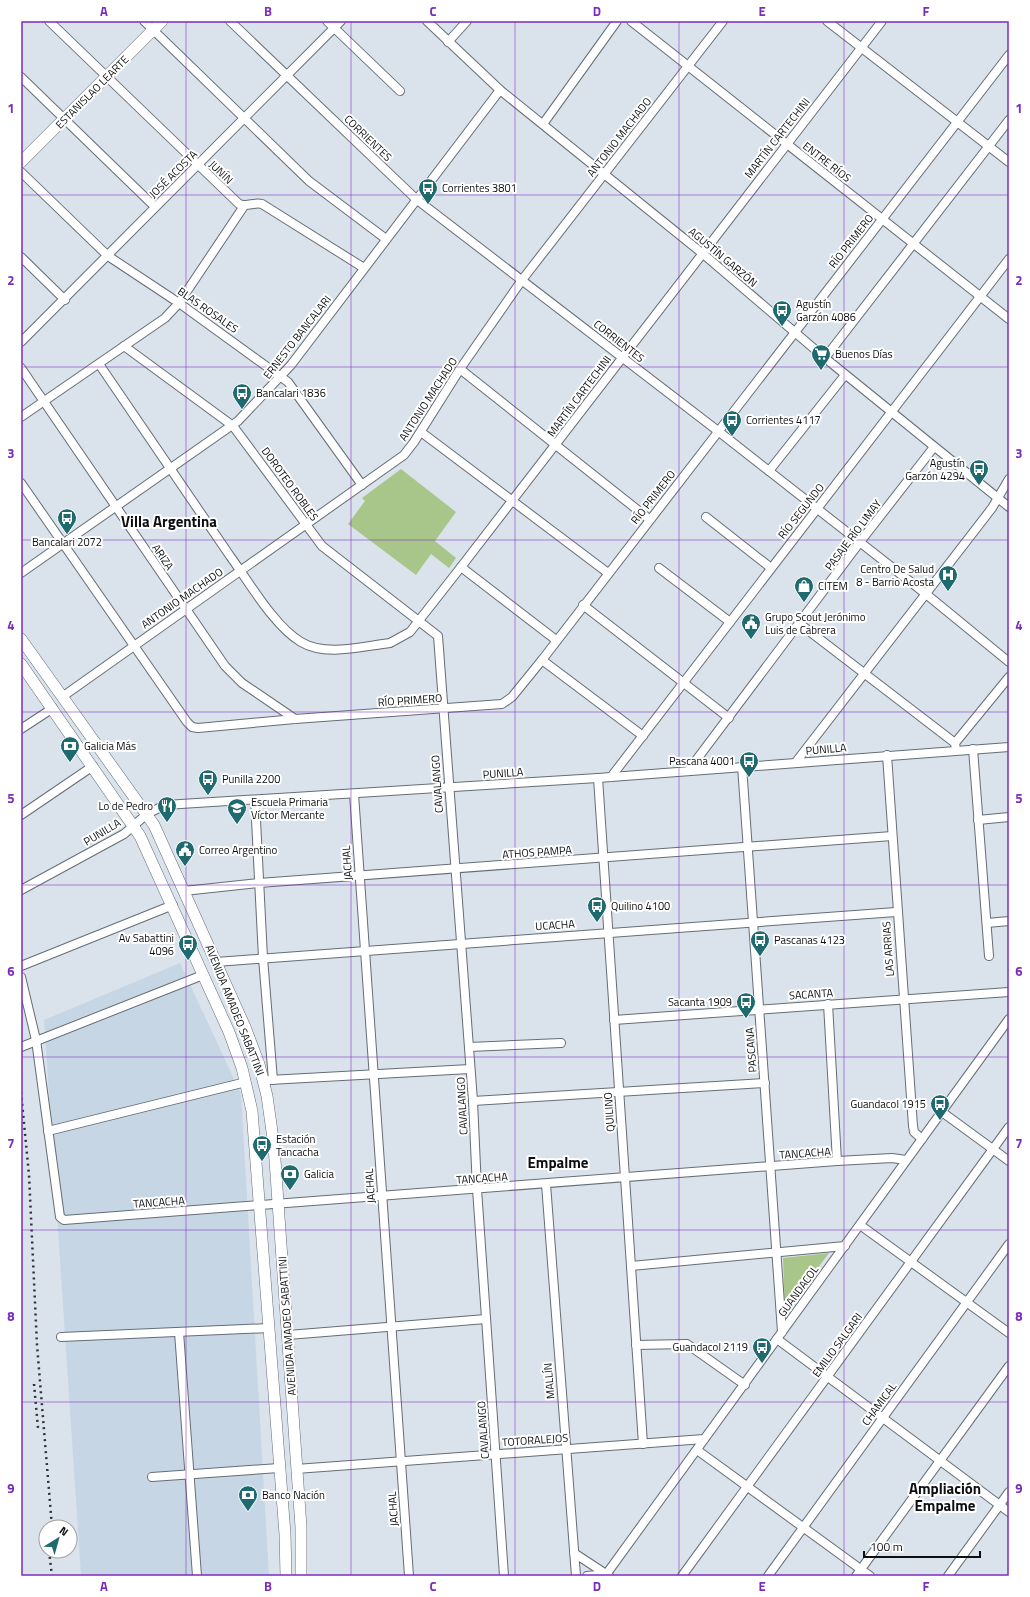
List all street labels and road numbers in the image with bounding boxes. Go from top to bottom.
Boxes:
street label: ESTANISLAO LEARTE [52,52,132,132]
street label: ANTONIO MACHADO [583,94,655,180]
street label: MARTÍN CARTECHINI [741,94,813,182]
street label: CORRIENTES [341,111,395,165]
street label: ENTRE RÍOS [799,138,855,186]
street label: JOSÉ ACOSTA [145,146,201,202]
street label: JUNÍN [205,157,237,187]
street label: RÍO PRIMERO [825,211,877,271]
street label: AGUSTÍN GARZÓN [685,223,761,291]
street label: BLAS ROSALES [174,283,242,337]
street label: ERNESTO BANCALARI [259,292,335,382]
street label: CORRIENTES [590,316,648,366]
street label: MARTÍN CARTECHINI [543,352,615,440]
street label: ANTONIO MACHADO [395,354,461,444]
street label: DOROTEO ROBLES [258,444,322,524]
street label: RÍO PRIMERO [627,467,679,527]
street label: RÍO SEGUNDO [774,480,828,542]
street label: PASAJE RÍO LIMAY [821,496,885,574]
street label: ARIZA [148,541,178,574]
street label: ANTONIO MACHADO [138,564,226,632]
street label: RÍO PRIMERO [377,690,443,710]
street label: PUNILLA [805,739,847,759]
street label: CAVALANGO [427,754,447,814]
street label: PUNILLA [482,764,524,782]
street label: PUNILLA [80,814,124,849]
street label: ATHOS PAMPA [502,842,573,862]
street label: JACHAL [338,844,356,881]
street label: UCACHA [535,916,576,934]
street label: LAS ARRIAS [878,921,898,977]
street label: AVENIDA AMADEO SABATTINI [201,942,269,1078]
street label: SACANTA [788,984,834,1004]
street label: PASCANA [741,1026,761,1073]
street label: CAVALANGO [452,1077,472,1135]
street label: QUILINO [600,1092,618,1132]
street label: TANCACHA [779,1143,832,1163]
street label: JACHAL [361,1167,379,1204]
street label: TANCACHA [456,1168,509,1188]
street label: TANCACHA [133,1192,186,1212]
street label: AVENIDA AMADEO SABATTINI [274,1256,300,1396]
street label: GUANDACOL [774,1262,822,1320]
street label: EMILIO SALGARI [808,1310,866,1380]
street label: MALLÍN [539,1362,559,1400]
street label: CHAMICAL [858,1379,901,1429]
street label: CAVALANGO [473,1400,493,1460]
street label: TOTORALEJOS [501,1430,569,1450]
street label: JACHAL [384,1490,402,1527]

